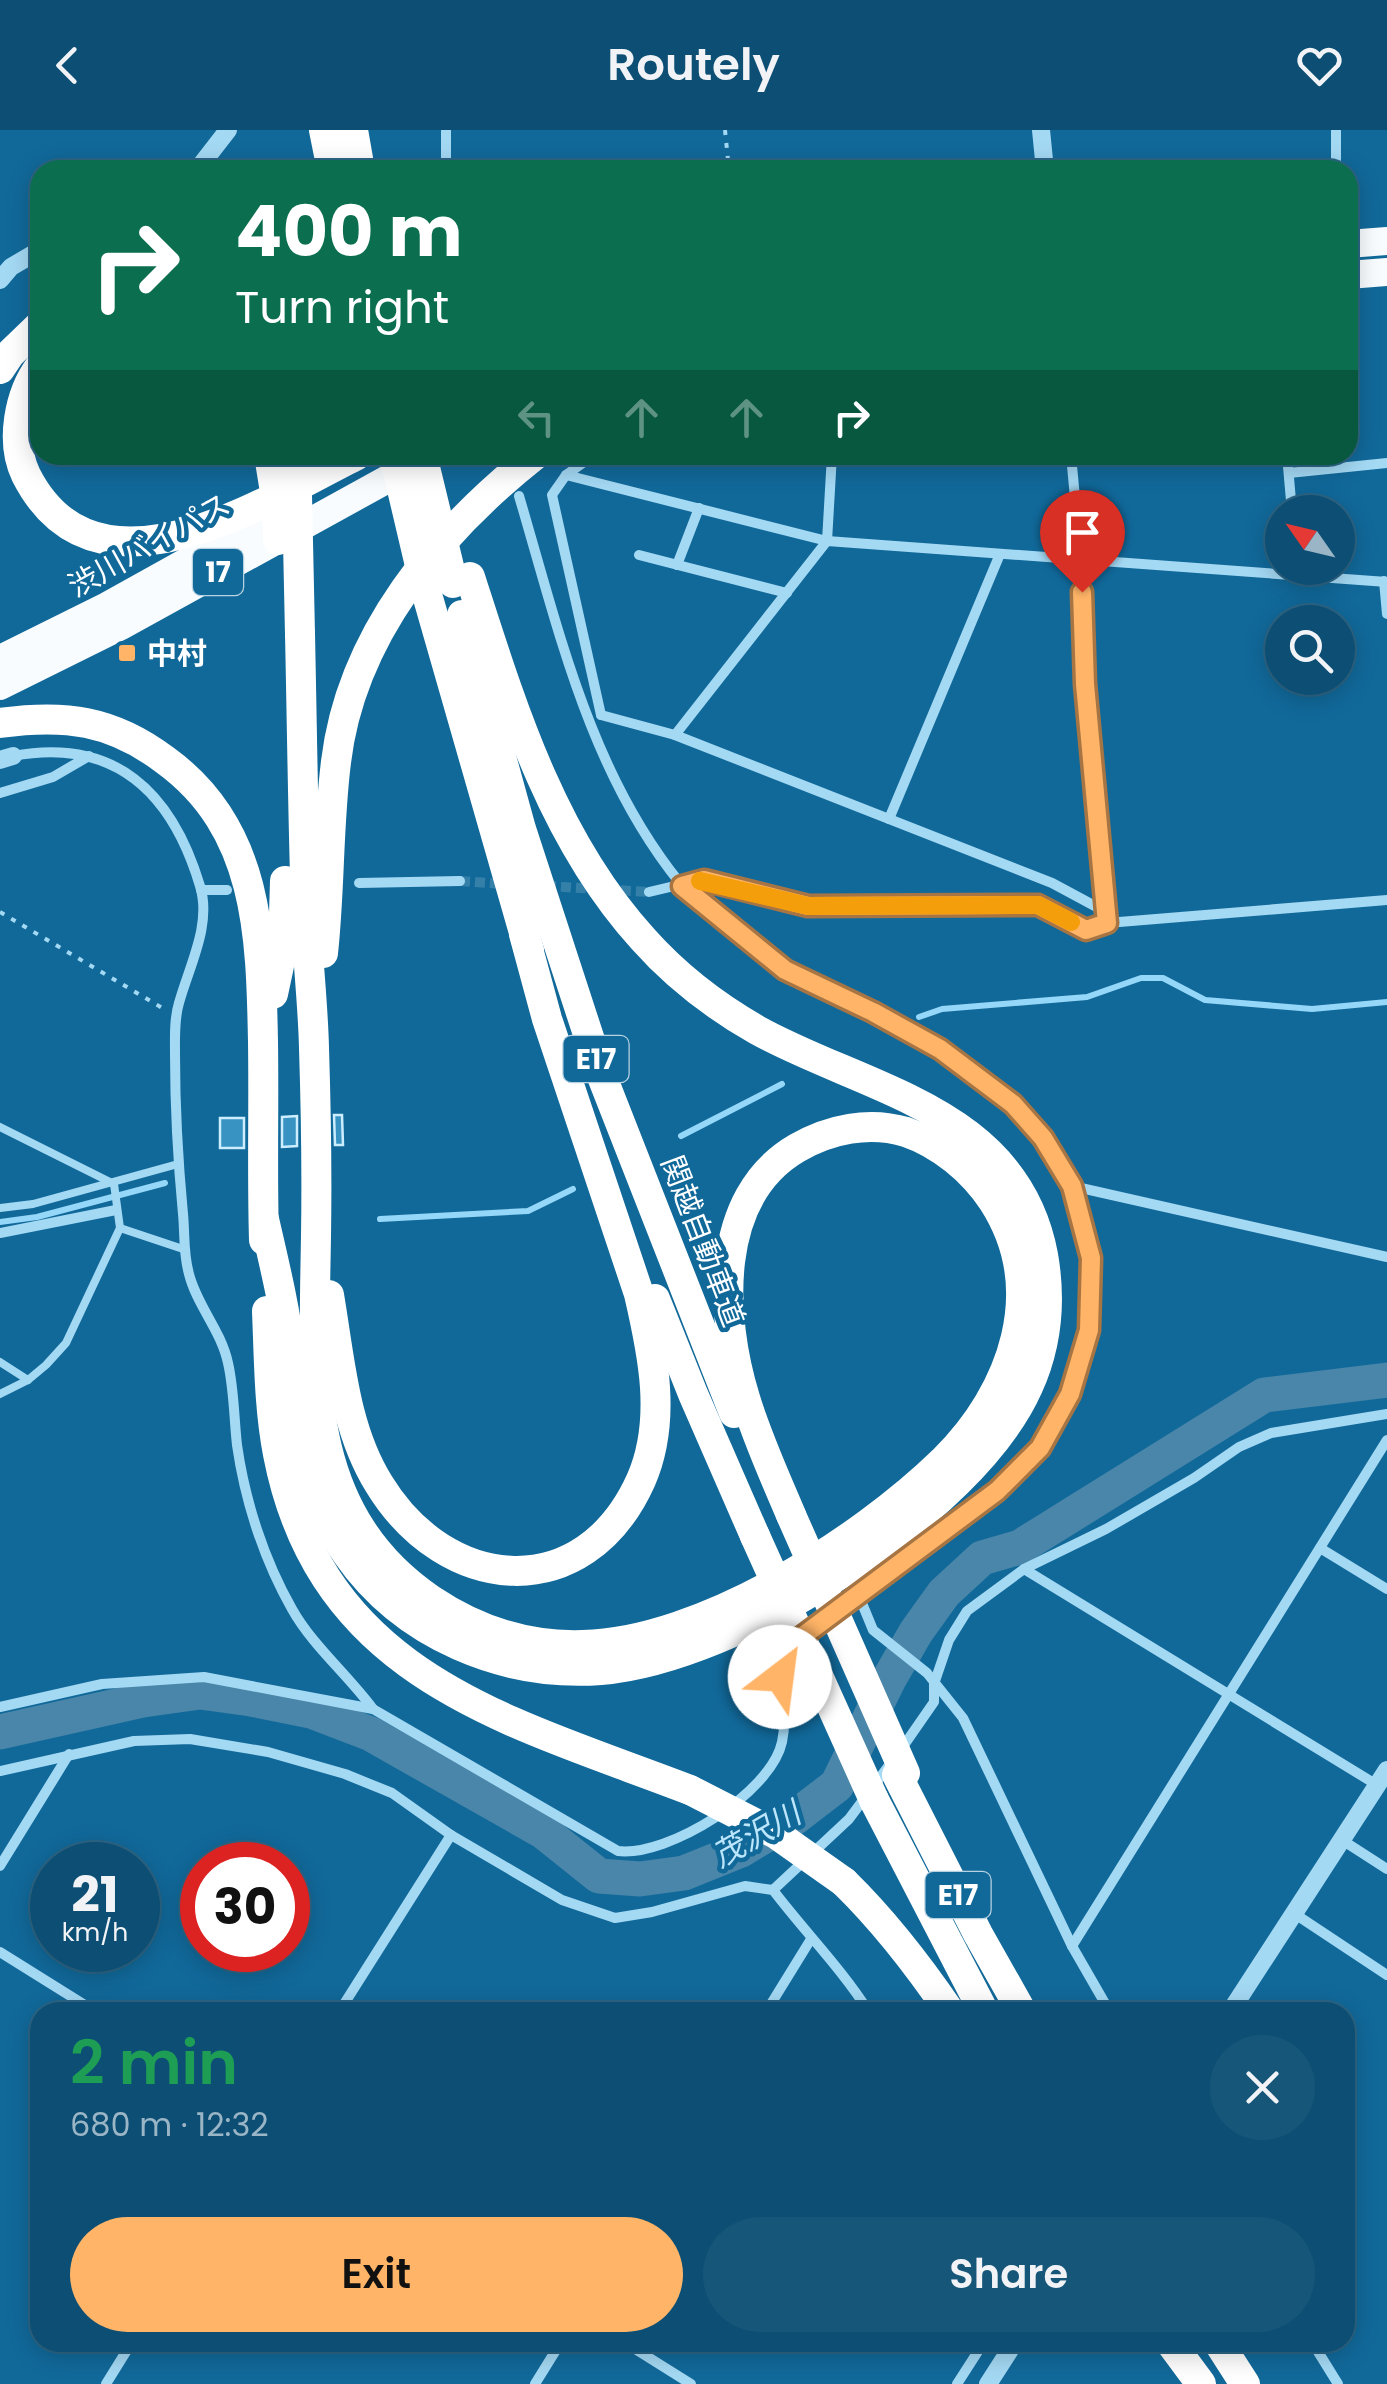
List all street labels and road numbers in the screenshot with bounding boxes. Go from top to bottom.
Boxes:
street label: 渋川バイパス [60,483,238,607]
road number: 17 [193,549,243,595]
road number: E17 [564,1036,628,1082]
street label: 関越自動車道 [651,1149,755,1333]
road number: E17 [926,1872,990,1918]

